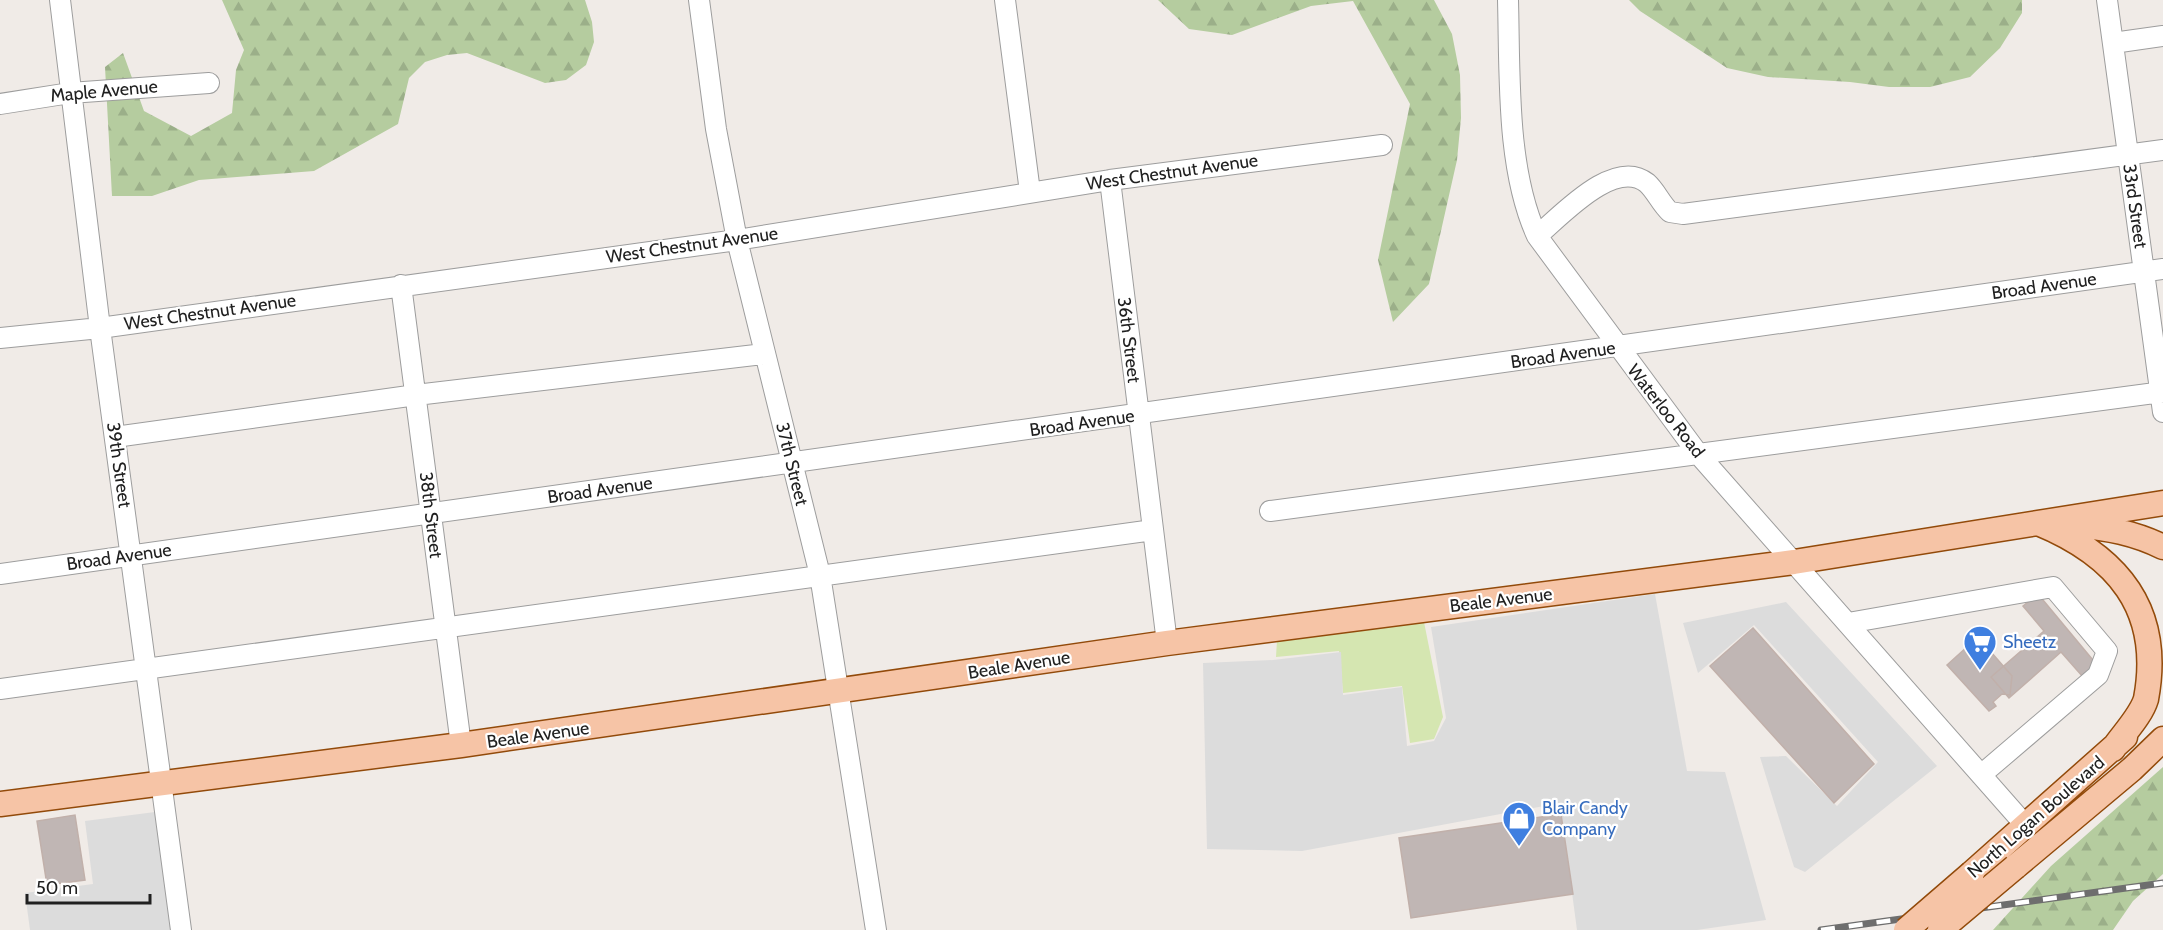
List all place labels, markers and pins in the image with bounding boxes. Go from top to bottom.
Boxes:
supermarket icon: Sheetz [1962,624,1998,671]
place label: Sheetz [2003,631,2057,653]
place label: Blair Candy Company [1542,797,1628,840]
shop icon: Blair Candy Company [1501,800,1537,847]

